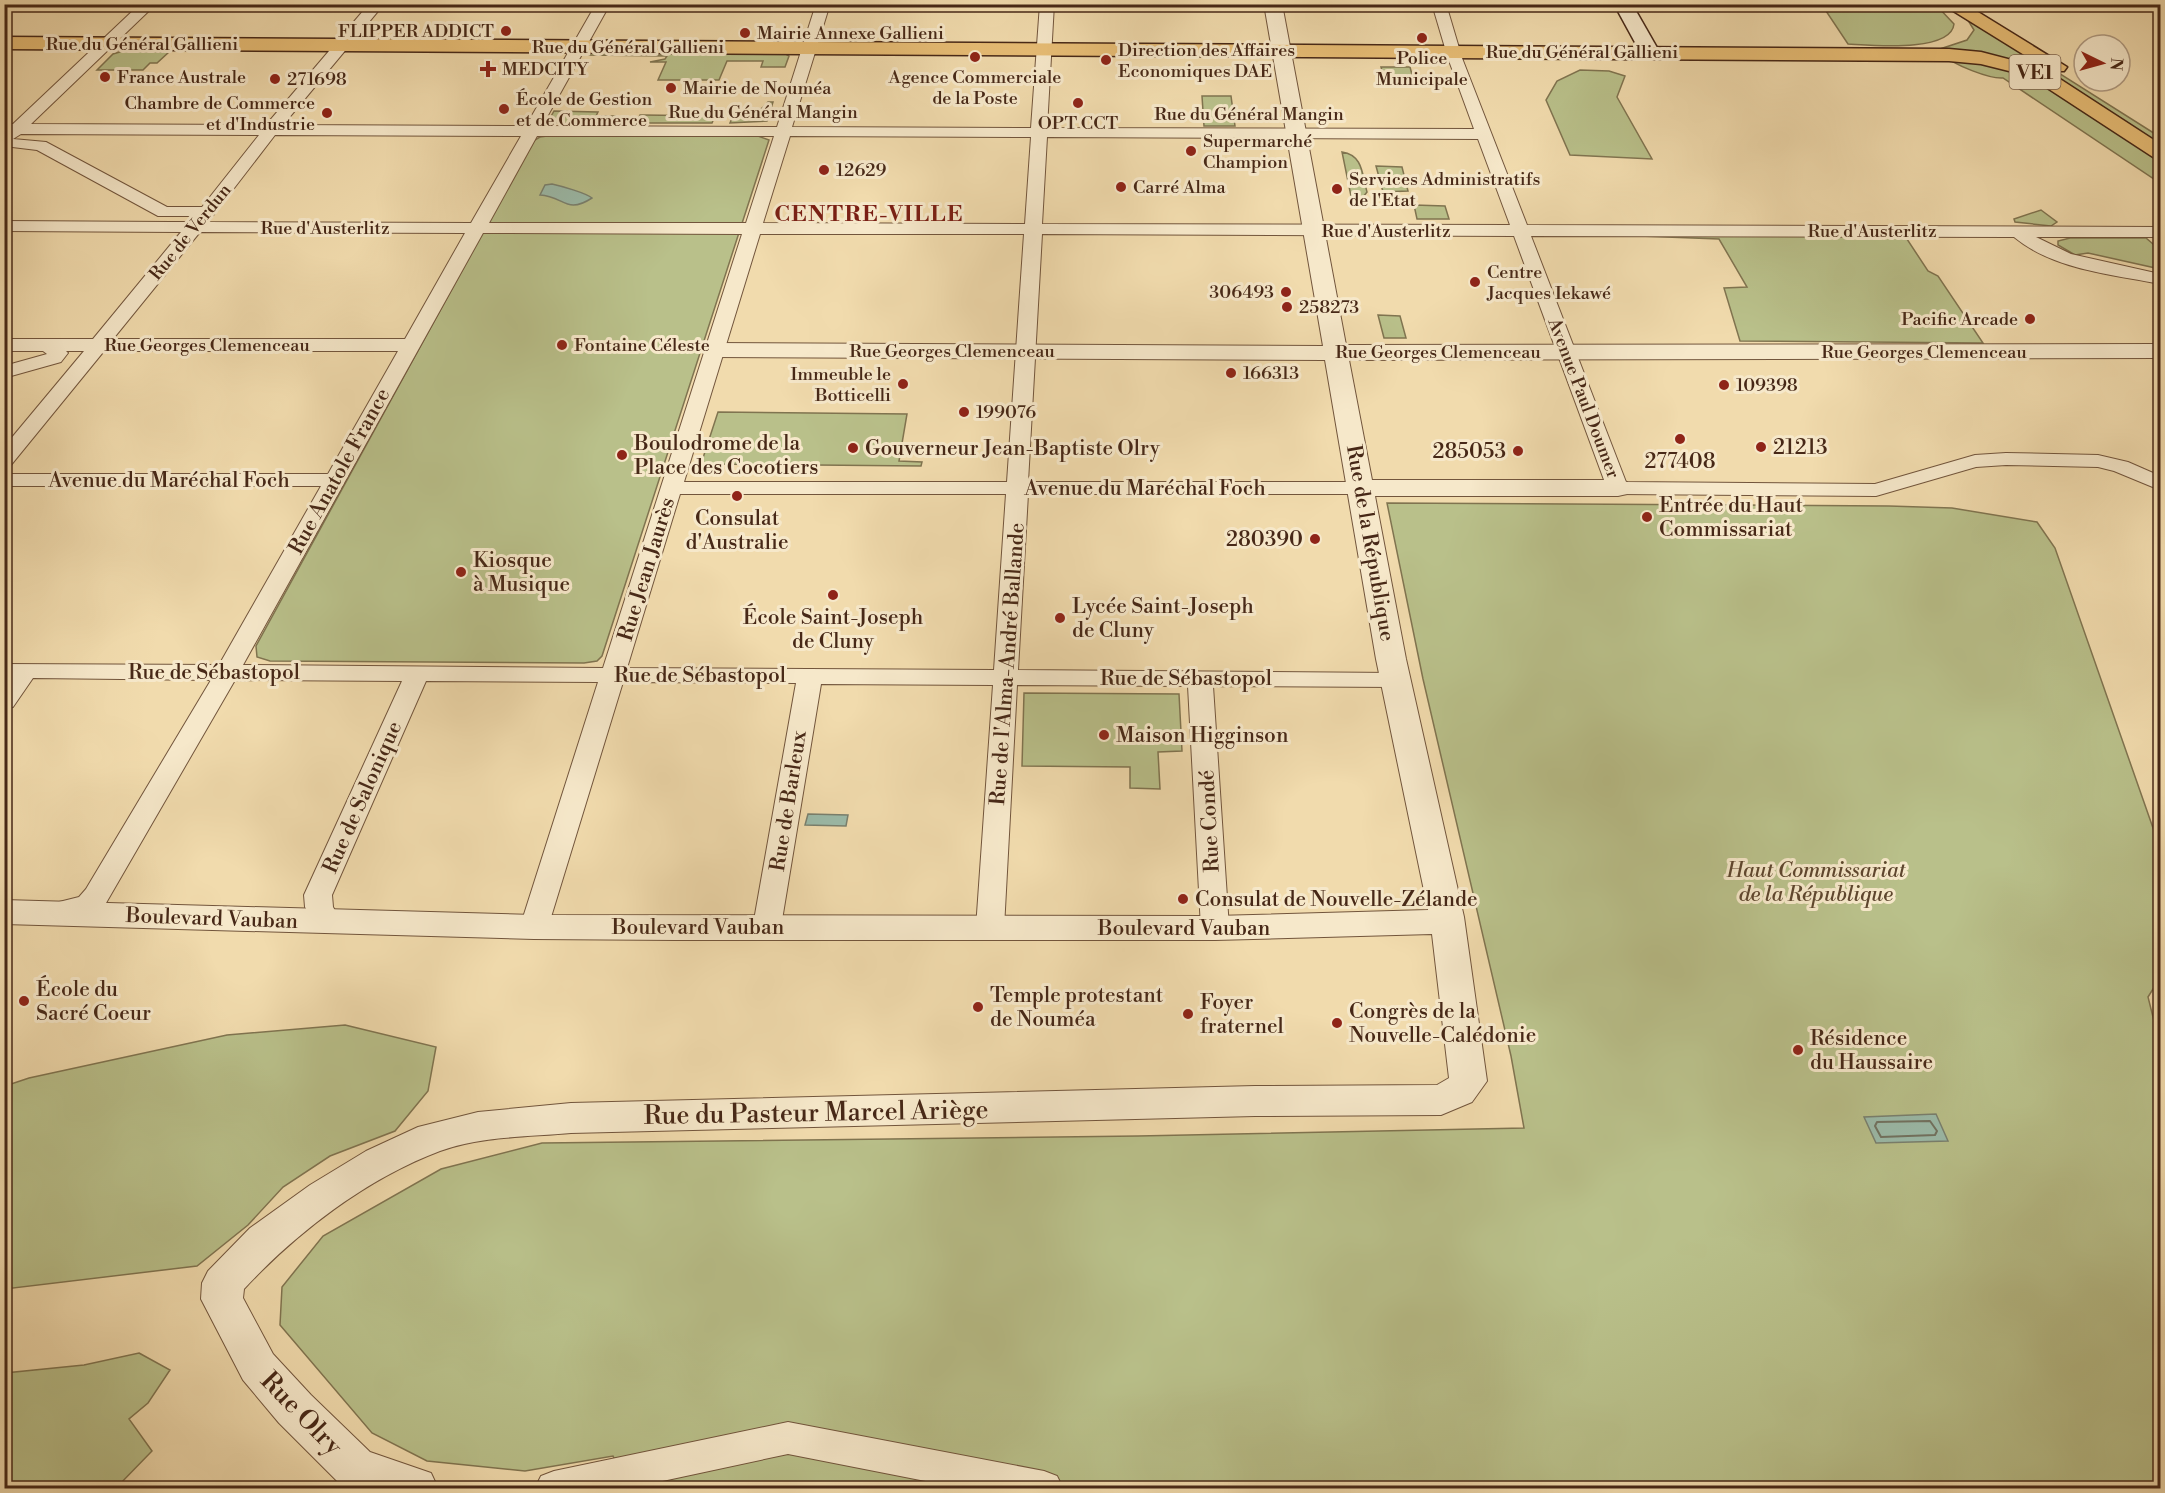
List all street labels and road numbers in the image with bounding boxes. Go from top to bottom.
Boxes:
street label: Rue du Général Gallieni [46,33,238,56]
street label: Rue du Général Gallieni [532,36,724,59]
street label: Rue du Général Gallieni [1486,41,1678,64]
road number: VE1 [2010,55,2060,89]
street label: Rue du Général Mangin [668,101,858,124]
street label: Rue du Général Mangin [1154,103,1344,126]
street label: Rue de Verdun [144,179,237,285]
street label: Rue d'Austerlitz [260,217,390,240]
street label: Rue d'Austerlitz [1321,220,1451,243]
street label: Rue d'Austerlitz [1807,220,1937,243]
street label: Avenue Paul Doumer [1542,314,1625,482]
street label: Rue Georges Clemenceau [104,334,310,357]
street label: Rue Georges Clemenceau [849,340,1055,363]
street label: Rue Georges Clemenceau [1335,341,1541,364]
street label: Rue Georges Clemenceau [1821,341,2027,364]
street label: Rue Anatole France [283,384,396,559]
street label: Rue de la République [1340,443,1400,644]
street label: Avenue du Maréchal Foch [47,468,290,494]
street label: Avenue du Maréchal Foch [1023,476,1266,502]
street label: Rue Jean Jaurès [613,494,681,644]
street label: Rue de l'Alma-André Ballande [985,522,1031,806]
street label: Rue de Sébastopol [128,660,300,686]
street label: Rue de Sébastopol [614,663,786,689]
street label: Rue de Sébastopol [1100,666,1272,692]
street label: Rue de Salonique [318,717,408,878]
street label: Rue de Barleux [765,729,813,873]
street label: Rue Condé [1194,769,1226,873]
street label: Boulevard Vauban [124,903,299,935]
street label: Boulevard Vauban [611,915,785,941]
street label: Boulevard Vauban [1097,916,1271,942]
street label: Rue du Pasteur Marcel Ariège [643,1094,989,1132]
street label: Rue Olry [254,1365,349,1463]

